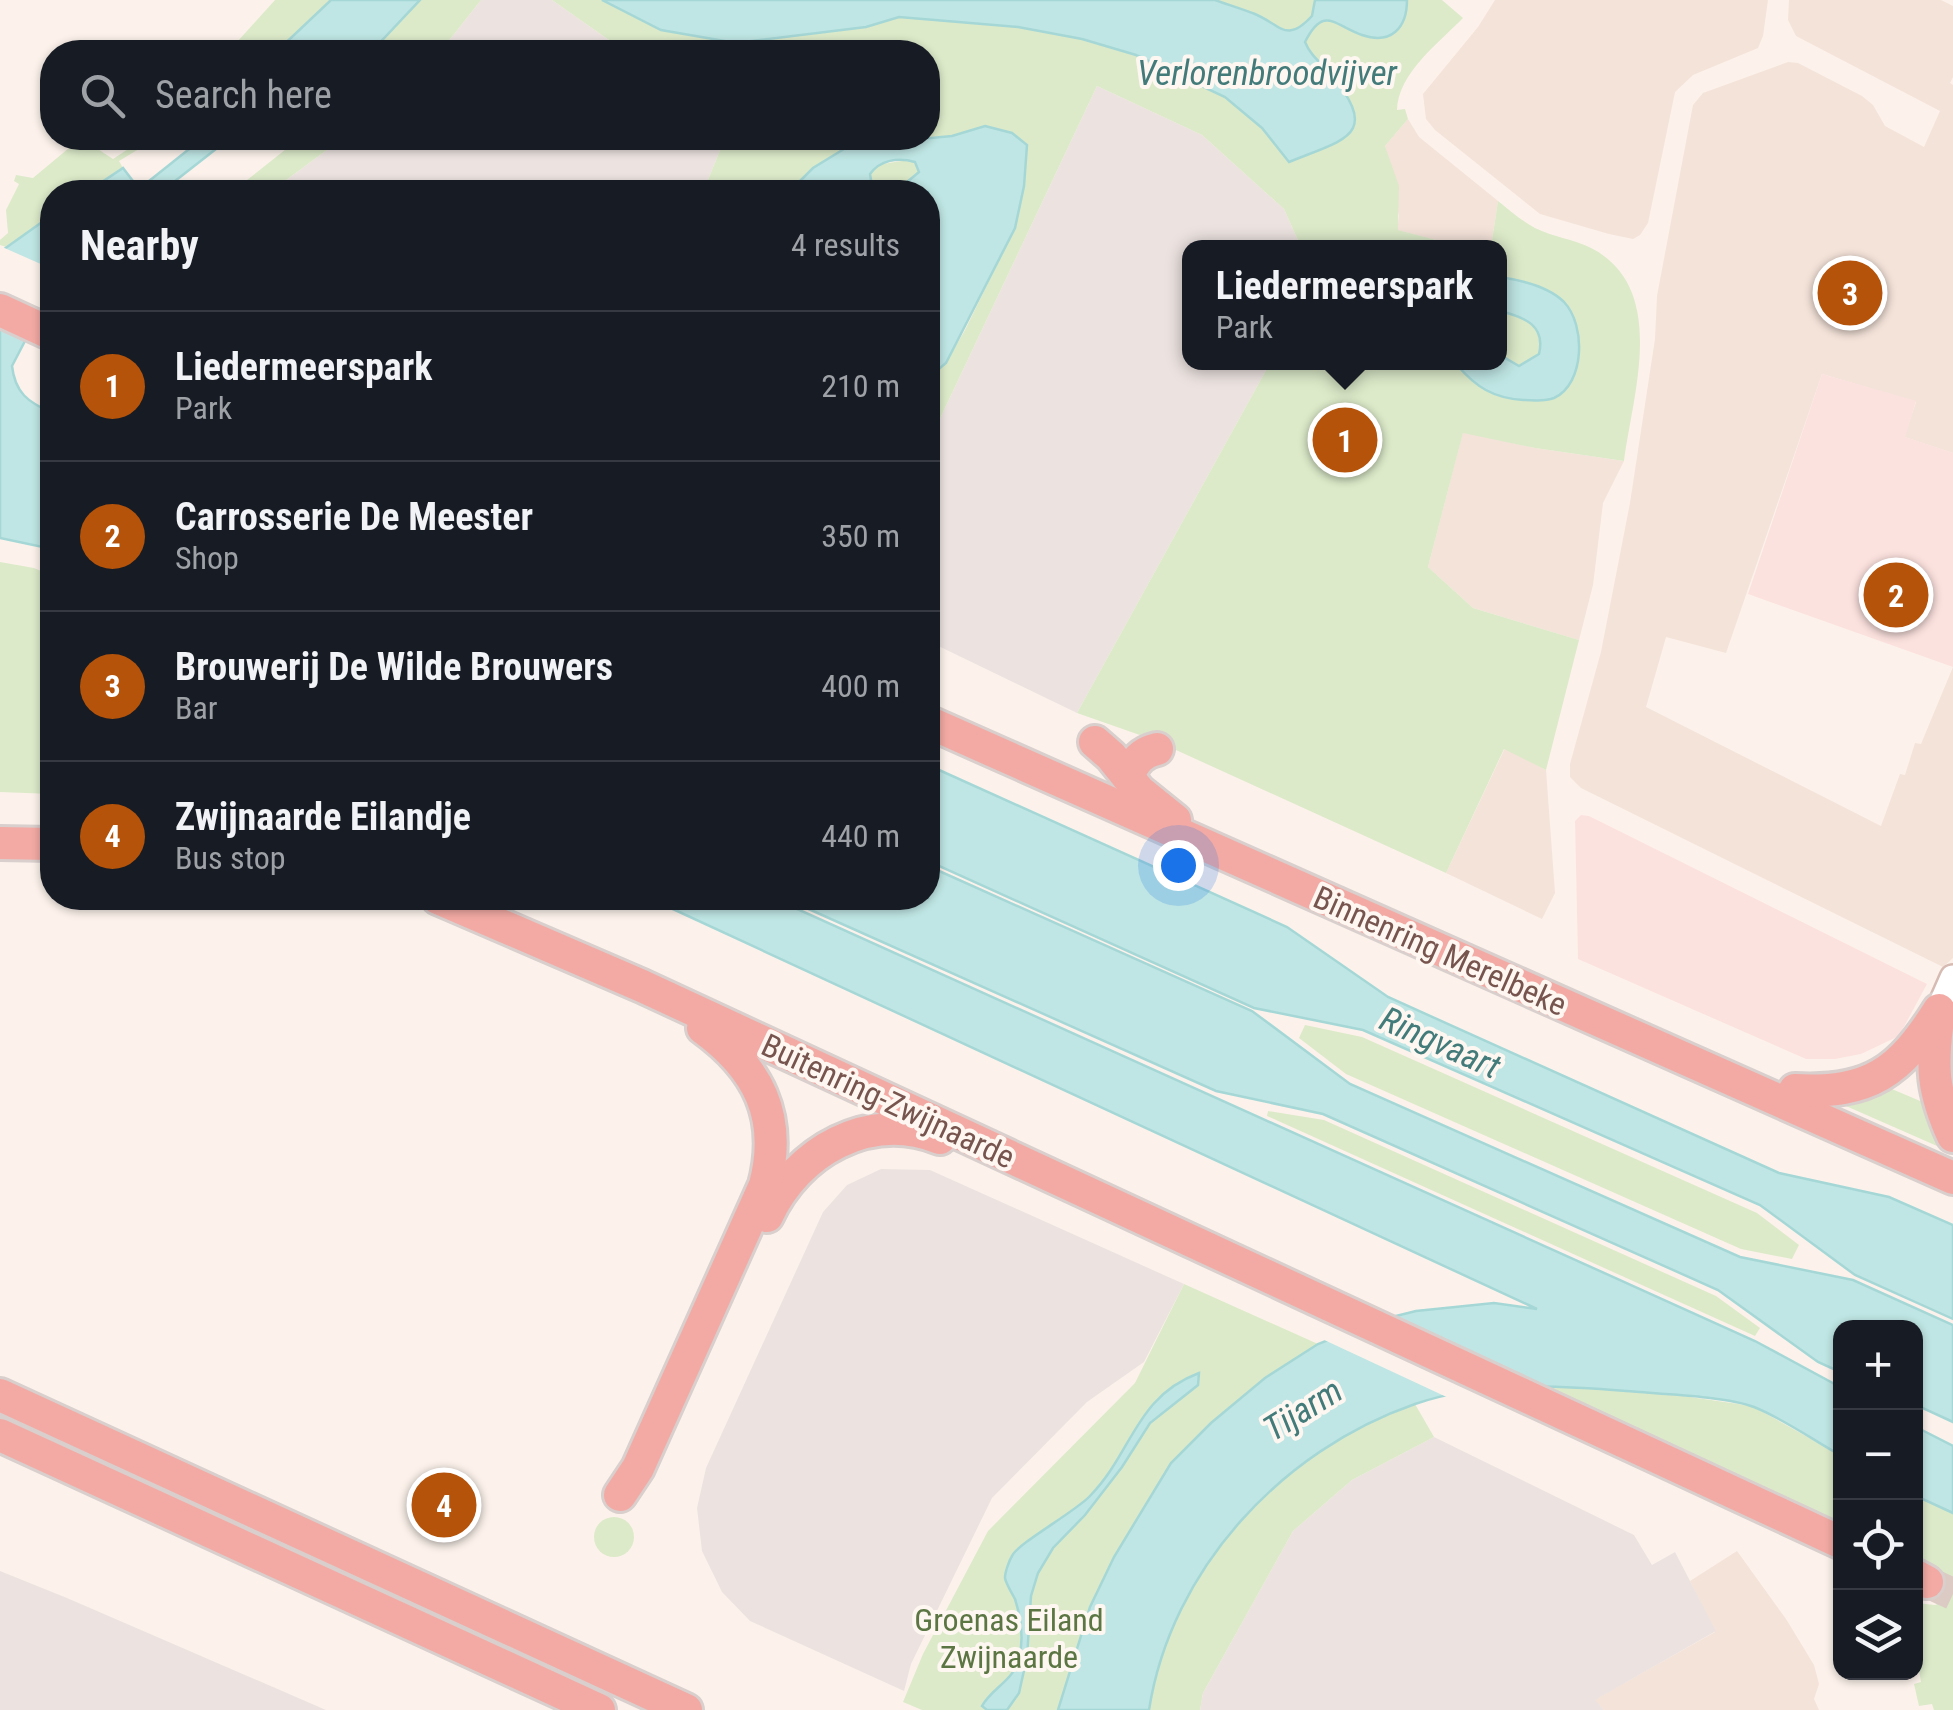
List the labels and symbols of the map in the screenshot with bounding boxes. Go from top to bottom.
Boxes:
water label: Verlorenbroodvijver [1137,53,1398,94]
pin: 3 [1818,256,1882,330]
pin: 1 [1312,402,1378,478]
pin: 2 [1864,558,1928,632]
your location [1153,840,1204,891]
street label: Binnenring Merelbeke [1308,878,1572,1024]
water label: Ringvaart [1374,998,1507,1088]
street label: Buitenring-Zwijnaarde [756,1026,1020,1176]
water label: Tijarm [1256,1370,1350,1450]
pin: 4 [412,1468,476,1542]
park label: Groenas Eiland Zwijnaarde [914,1601,1104,1676]

